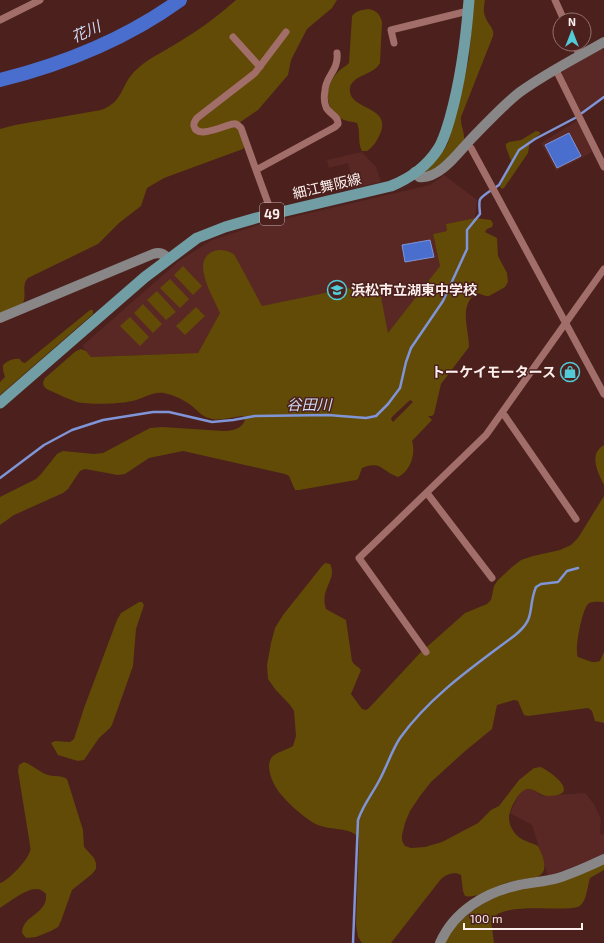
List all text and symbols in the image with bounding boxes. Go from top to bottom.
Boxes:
north arrow [552,12,592,52]
text: N [568,15,576,28]
water label: 花川 [68,16,105,45]
street label: 細江舞阪線 [291,169,363,202]
road number: 49 [260,203,284,225]
school or university icon: 浜松市立湖東中学校 [326,279,348,301]
place label: 浜松市立湖東中学校 [351,281,477,298]
shop icon: トーケイモータース [559,361,581,383]
place label: トーケイモータース [431,363,556,380]
water label: 谷田川 [286,395,333,413]
scale bar [464,905,582,931]
text: 100 m [470,911,502,925]

